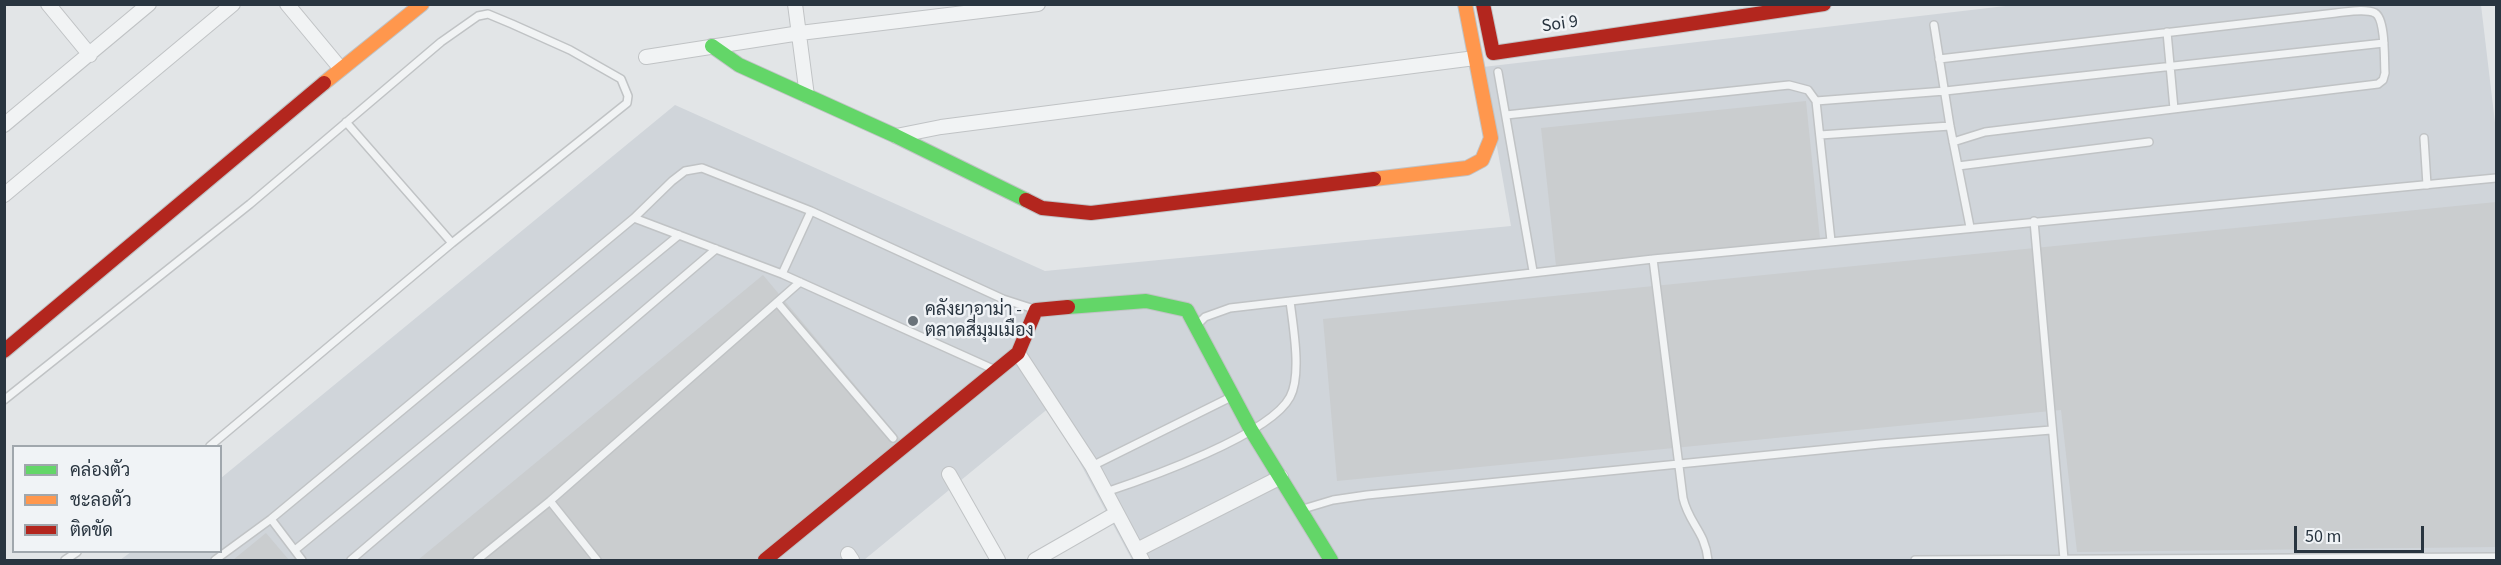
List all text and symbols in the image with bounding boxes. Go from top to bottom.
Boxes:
street label: Soi 9 [1541,12,1579,38]
place label: คลังยาอาม่า - ตลาดสี่มุมเมือง [925,300,1034,342]
marker: คลังยาอาม่า - ตลาดสี่มุมเมือง [906,314,920,328]
legend [12,445,222,553]
text: คล่องตัว [70,458,130,483]
text: ชะลอตัว [70,488,132,513]
scale bar [2297,514,2428,552]
text: ติดขัด [70,518,113,543]
text: 50 m [2305,524,2341,549]

